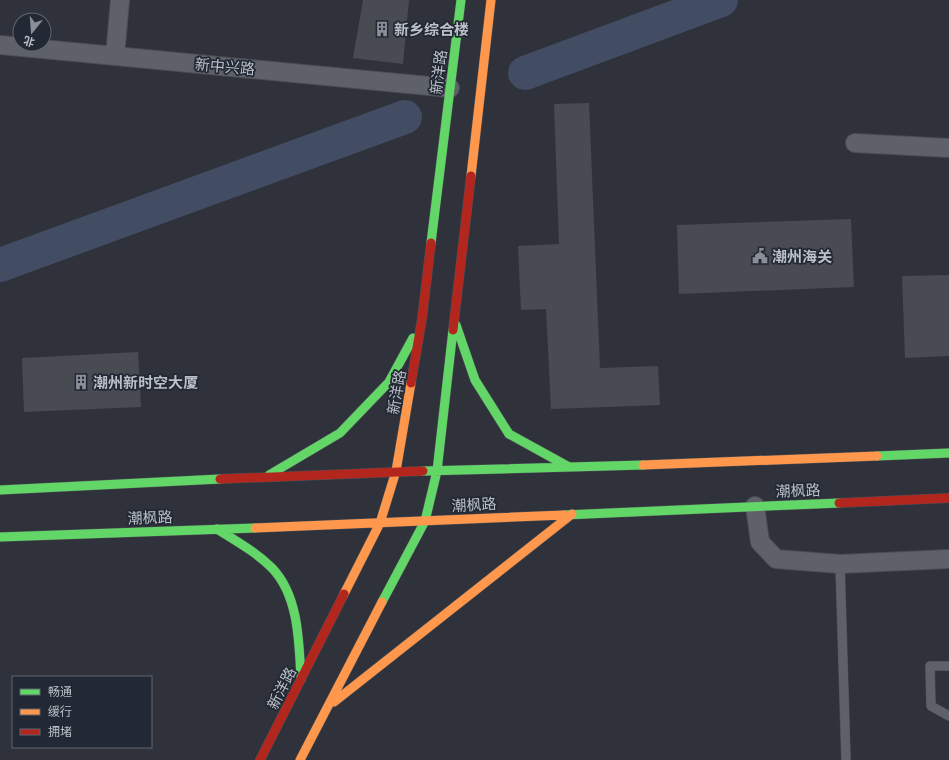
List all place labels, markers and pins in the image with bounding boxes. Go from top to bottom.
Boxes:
building icon: 新乡综合楼 [373,20,391,38]
place label: 新乡综合楼 [394,20,469,38]
public building icon: 潮州海关 [751,247,769,265]
place label: 潮州海关 [772,247,832,265]
building icon: 潮州新时空大厦 [72,373,90,391]
place label: 潮州新时空大厦 [93,373,198,391]

